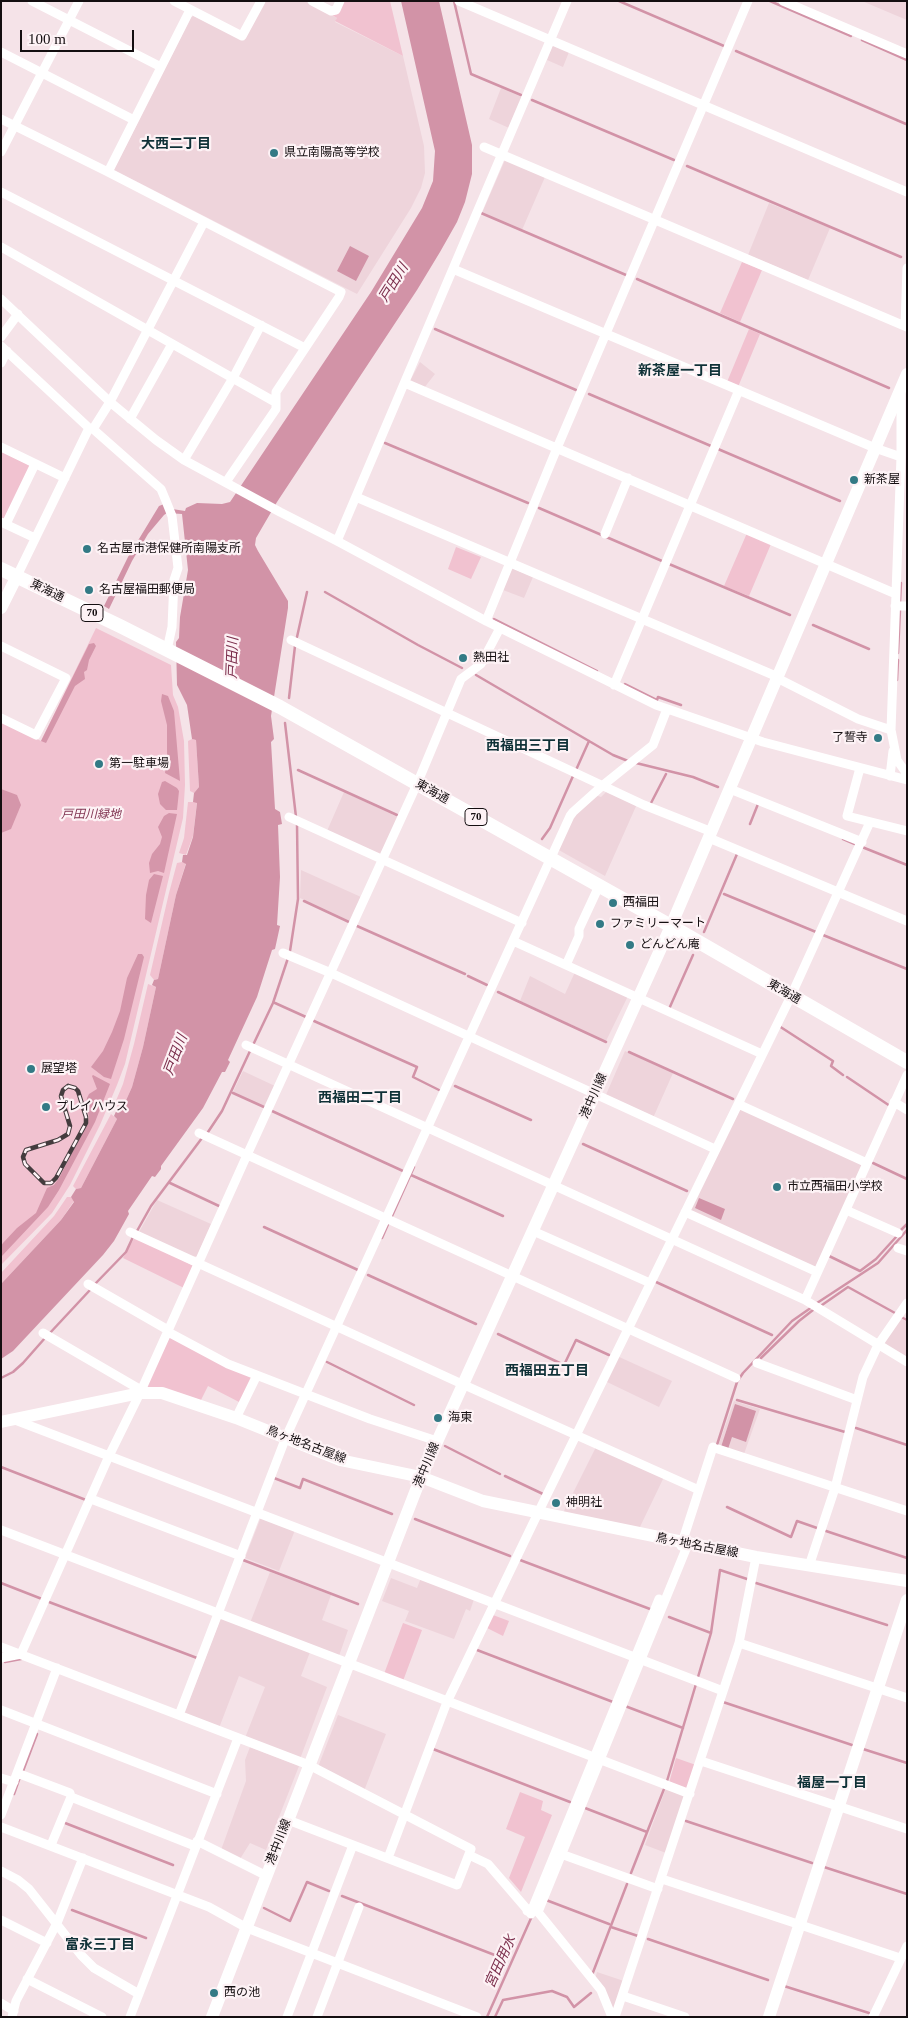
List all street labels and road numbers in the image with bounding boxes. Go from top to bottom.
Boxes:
street label: 東海通 [28,577,66,605]
road number: 70 [81,604,103,622]
street label: 東海通 [413,777,451,807]
road number: 70 [465,809,487,826]
street label: 東海通 [765,977,803,1007]
street label: 港中川線 [578,1071,610,1121]
street label: 鳥ヶ地名古屋線 [264,1423,348,1467]
street label: 港中川線 [411,1440,443,1490]
street label: 鳥ヶ地名古屋線 [654,1531,740,1561]
street label: 港中川線 [264,1817,294,1867]

